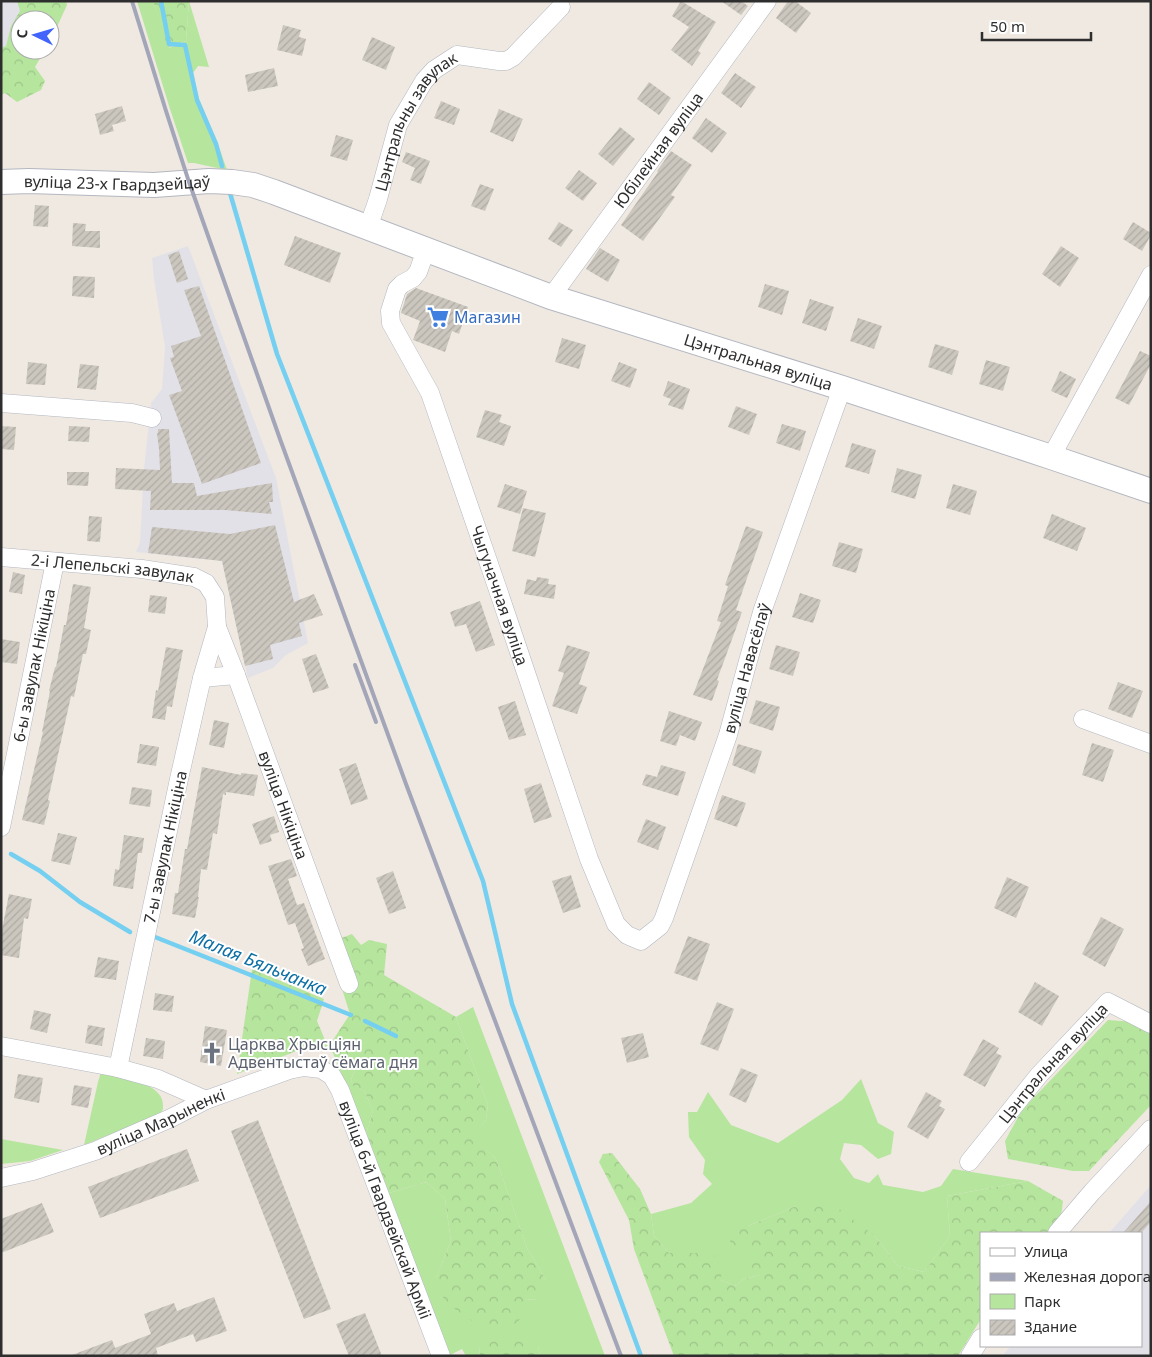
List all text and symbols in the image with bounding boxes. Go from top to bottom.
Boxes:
north arrow [10,10,60,60]
scale bar [982,10,1091,42]
text: 50 m [990,16,1025,36]
text: С [12,28,31,39]
street label: Цэнтральны завулак [370,47,462,194]
street label: Юбілейная вуліца [609,88,708,212]
street label: вуліца 23-х Гвардзейцаў [23,170,212,196]
supermarket icon: Магазин [425,304,451,330]
place label: Магазин [454,306,521,328]
street label: Цэнтральная вуліца [681,328,835,395]
street label: Чыгуначная вуліца [465,522,534,668]
street label: 2-і Лепельскі завулак [30,549,196,588]
street label: 6-ы завулак Нікіціна [8,587,60,744]
street label: вуліца Навасёлаў [718,599,776,736]
street label: вуліца Нікіціна [254,748,313,862]
street label: 7-ы завулак Нікіціна [138,769,192,925]
water label: Малая Бяльчанка [186,924,331,1001]
street label: Цэнтральная вуліца [994,998,1113,1128]
place label: Царква Хрысціян Адвентыстаў сёмага дня [228,1033,418,1073]
church icon: Царква Хрысціян Адвентыстаў сёмага дня [199,1040,225,1066]
street label: вуліца Марыненкі [93,1083,228,1160]
street label: вуліца 6-й Гвардзейскай Арміі [334,1097,437,1322]
legend [980,1232,1142,1347]
text: Улица [1024,1241,1068,1261]
text: Железная дорога [1024,1266,1151,1286]
text: Парк [1024,1291,1060,1311]
text: Здание [1024,1316,1077,1336]

